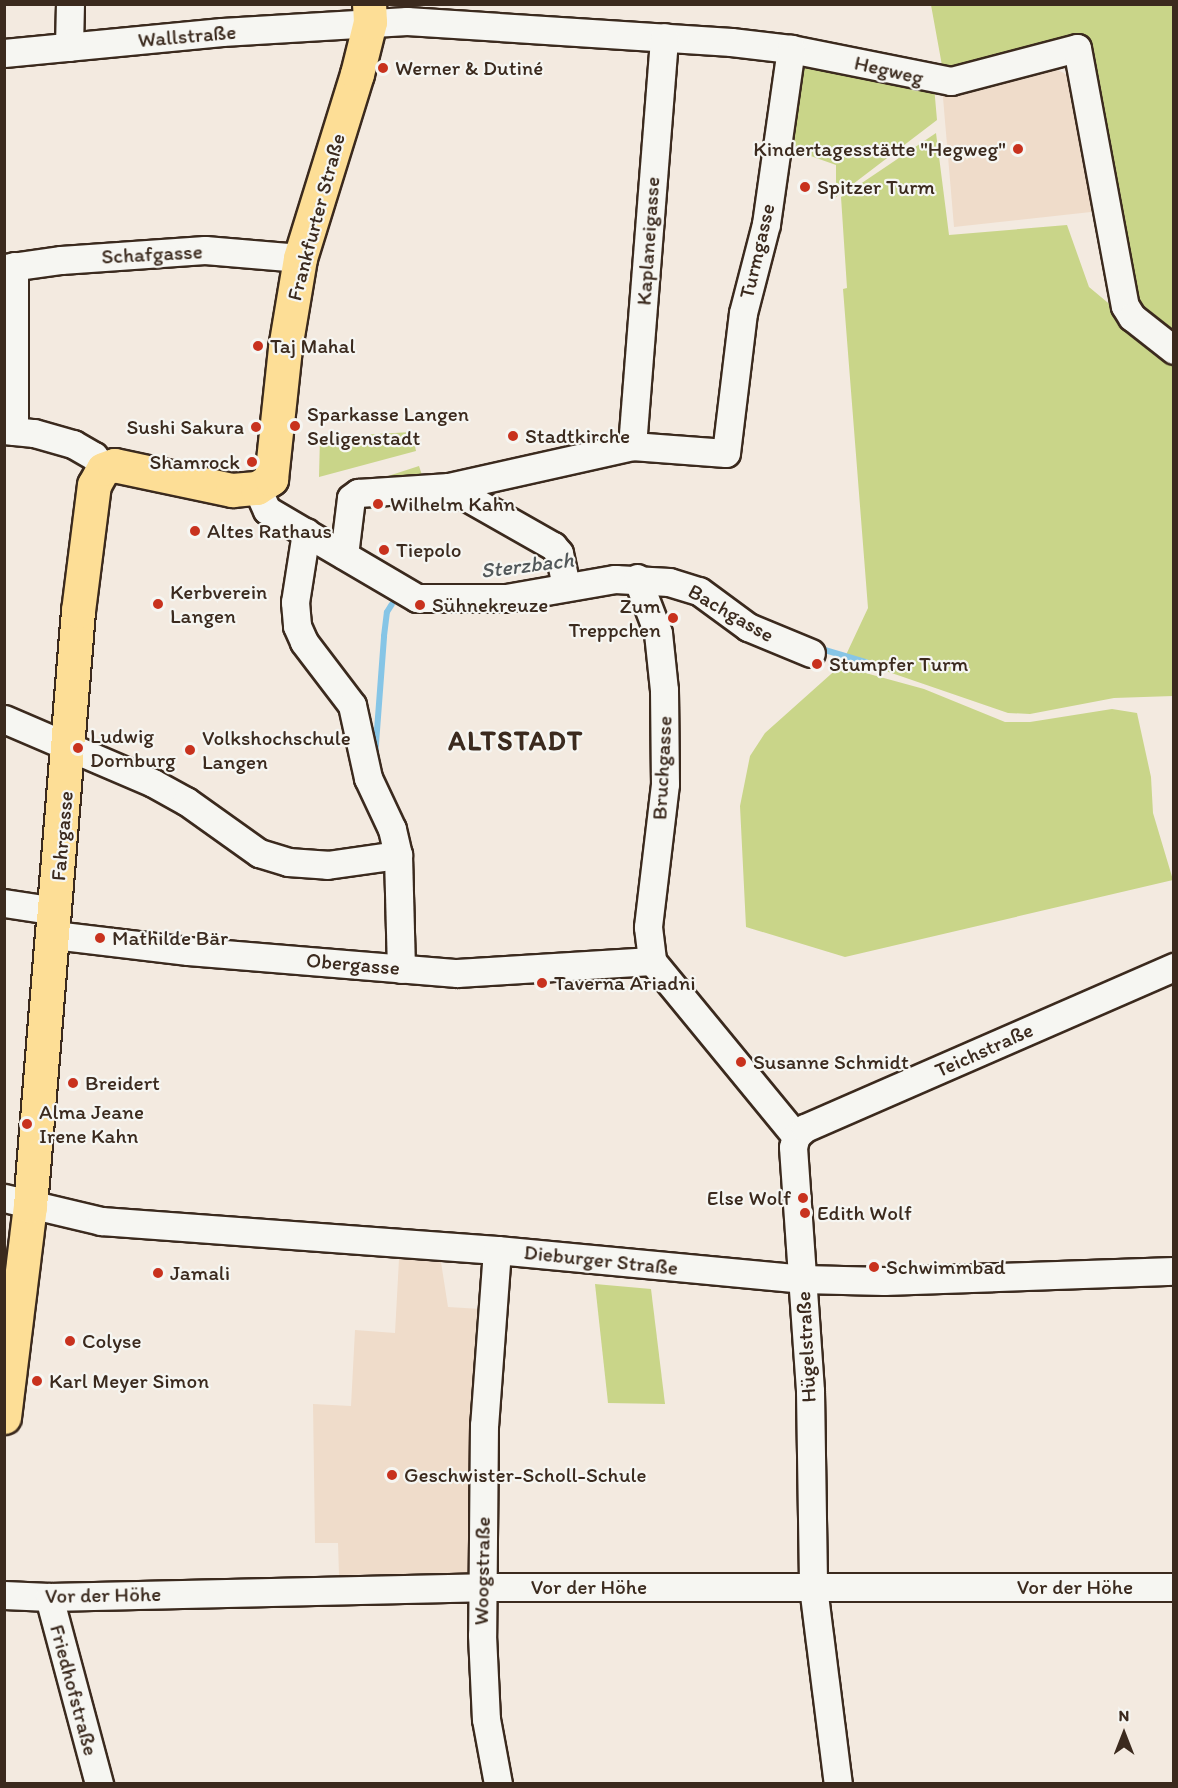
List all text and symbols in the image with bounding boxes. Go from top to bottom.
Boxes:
street label: Wallstraße [137,19,237,53]
street label: Hegweg [852,50,926,90]
place label: Werner & Dutiné [395,55,543,81]
marker: Werner & Dutiné [376,61,390,75]
street label: Frankfurter Straße [282,131,350,303]
place label: Kindertagesstätte "Hegweg" [753,136,1006,162]
marker: Kindertagesstätte "Hegweg" [1011,142,1025,156]
place label: Spitzer Turm [817,174,933,200]
street label: Kaplaneigasse [631,176,665,306]
marker: Spitzer Turm [798,180,812,194]
street label: Turmgasse [734,201,780,301]
street label: Schafgasse [101,239,203,269]
place label: Taj Mahal [270,333,356,359]
marker: Taj Mahal [251,339,265,353]
place label: Sparkasse Langen Seligenstadt [307,401,469,451]
place label: Sushi Sakura [127,414,244,440]
marker: Sparkasse Langen Seligenstadt [288,419,302,433]
marker: Sushi Sakura [249,420,263,434]
place label: Stadtkirche [525,423,630,449]
marker: Stadtkirche [506,429,520,443]
place label: Shamrock [149,449,240,475]
marker: Shamrock [245,455,259,469]
place label: Wilhelm Kahn [390,491,515,517]
marker: Wilhelm Kahn [371,497,385,511]
place label: Altes Rathaus [207,518,332,544]
marker: Altes Rathaus [188,524,202,538]
place label: Tiepolo [396,537,462,563]
marker: Tiepolo [377,543,391,557]
water label: Sterzbach [479,546,575,584]
street label: Bachgasse [684,578,778,648]
place label: Kerbverein Langen [170,579,267,629]
place label: Sühnekreuze [432,592,548,618]
place label: Zum Treppchen [568,593,661,643]
marker: Kerbverein Langen [151,597,165,611]
marker: Sühnekreuze [413,598,427,612]
marker: Zum Treppchen [666,611,680,625]
place label: Stumpfer Turm [829,651,966,677]
marker: Stumpfer Turm [810,657,824,671]
street label: Bruchgasse [647,715,677,821]
place label: Ludwig Dornburg [90,723,176,773]
place label: Volkshochschule Langen [202,725,351,775]
district label: ALTSTADT [447,725,585,757]
marker: Ludwig Dornburg [71,741,85,755]
marker: Volkshochschule Langen [183,743,197,757]
street label: Fahrgasse [46,790,78,882]
place label: Mathilde Bär [112,925,229,951]
marker: Mathilde Bär [93,931,107,945]
street label: Obergasse [305,947,401,981]
place label: Taverna Ariadni [554,970,696,996]
marker: Taverna Ariadni [535,976,549,990]
street label: Teichstraße [931,1017,1037,1083]
place label: Susanne Schmidt [753,1049,909,1075]
marker: Susanne Schmidt [734,1055,748,1069]
place label: Breidert [85,1070,160,1096]
marker: Breidert [66,1076,80,1090]
place label: Alma Jeane Irene Kahn [39,1099,144,1149]
marker: Alma Jeane Irene Kahn [20,1117,34,1131]
place label: Else Wolf [708,1185,791,1211]
marker: Else Wolf [796,1191,810,1205]
place label: Edith Wolf [817,1200,911,1226]
marker: Edith Wolf [798,1206,812,1220]
street label: Dieburger Straße [523,1239,679,1281]
place label: Schwimmbad [886,1254,1006,1280]
place label: Jamali [170,1260,230,1286]
marker: Schwimmbad [867,1260,881,1274]
marker: Jamali [151,1266,165,1280]
street label: Hügelstraße [791,1291,821,1403]
place label: Colyse [82,1328,141,1354]
marker: Colyse [63,1334,77,1348]
place label: Karl Meyer Simon [49,1368,208,1394]
marker: Karl Meyer Simon [30,1374,44,1388]
place label: Geschwister-Scholl-Schule [404,1462,646,1488]
marker: Geschwister-Scholl-Schule [385,1468,399,1482]
street label: Woogstraße [468,1516,496,1626]
street label: Vor der Höhe [531,1574,647,1600]
street label: Vor der Höhe [1017,1574,1133,1600]
street label: Vor der Höhe [45,1581,161,1609]
street label: Friedhofstraße [44,1622,104,1758]
north arrow [1094,1704,1154,1764]
text: N [1119,1706,1129,1725]

